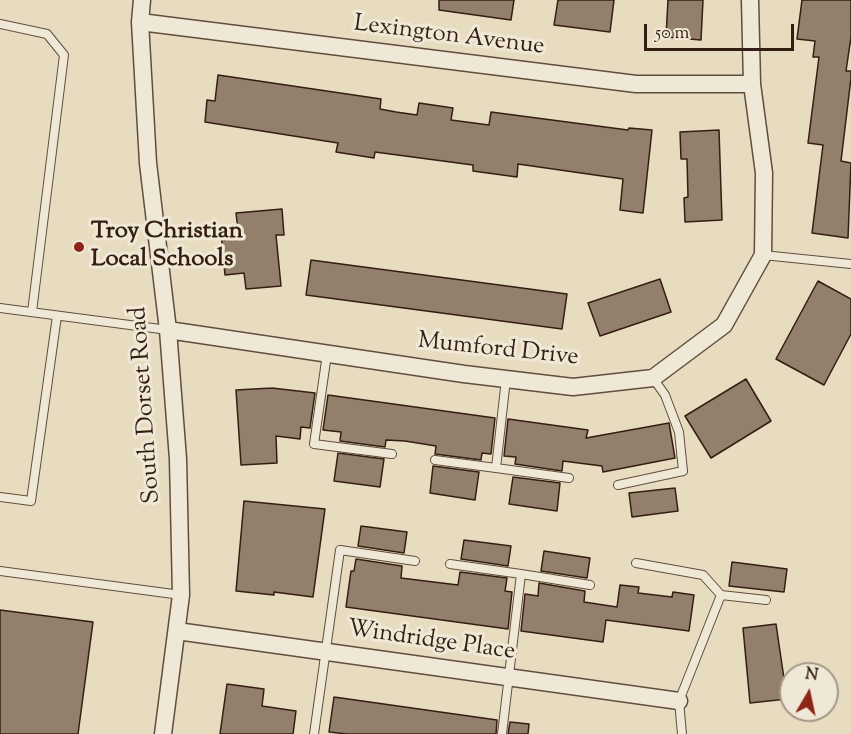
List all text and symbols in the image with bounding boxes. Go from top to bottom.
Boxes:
street label: Lexington Avenue [352,11,546,63]
scale bar [647,12,797,50]
text: 50 m [655,21,689,47]
place label: Troy Christian Local Schools [91,219,243,275]
marker: Troy Christian Local Schools [72,240,86,254]
street label: South Dorset Road [126,305,168,505]
street label: Mumford Drive [416,328,580,374]
street label: Windridge Place [345,616,517,668]
north arrow [779,662,839,722]
text: N [803,663,820,688]

